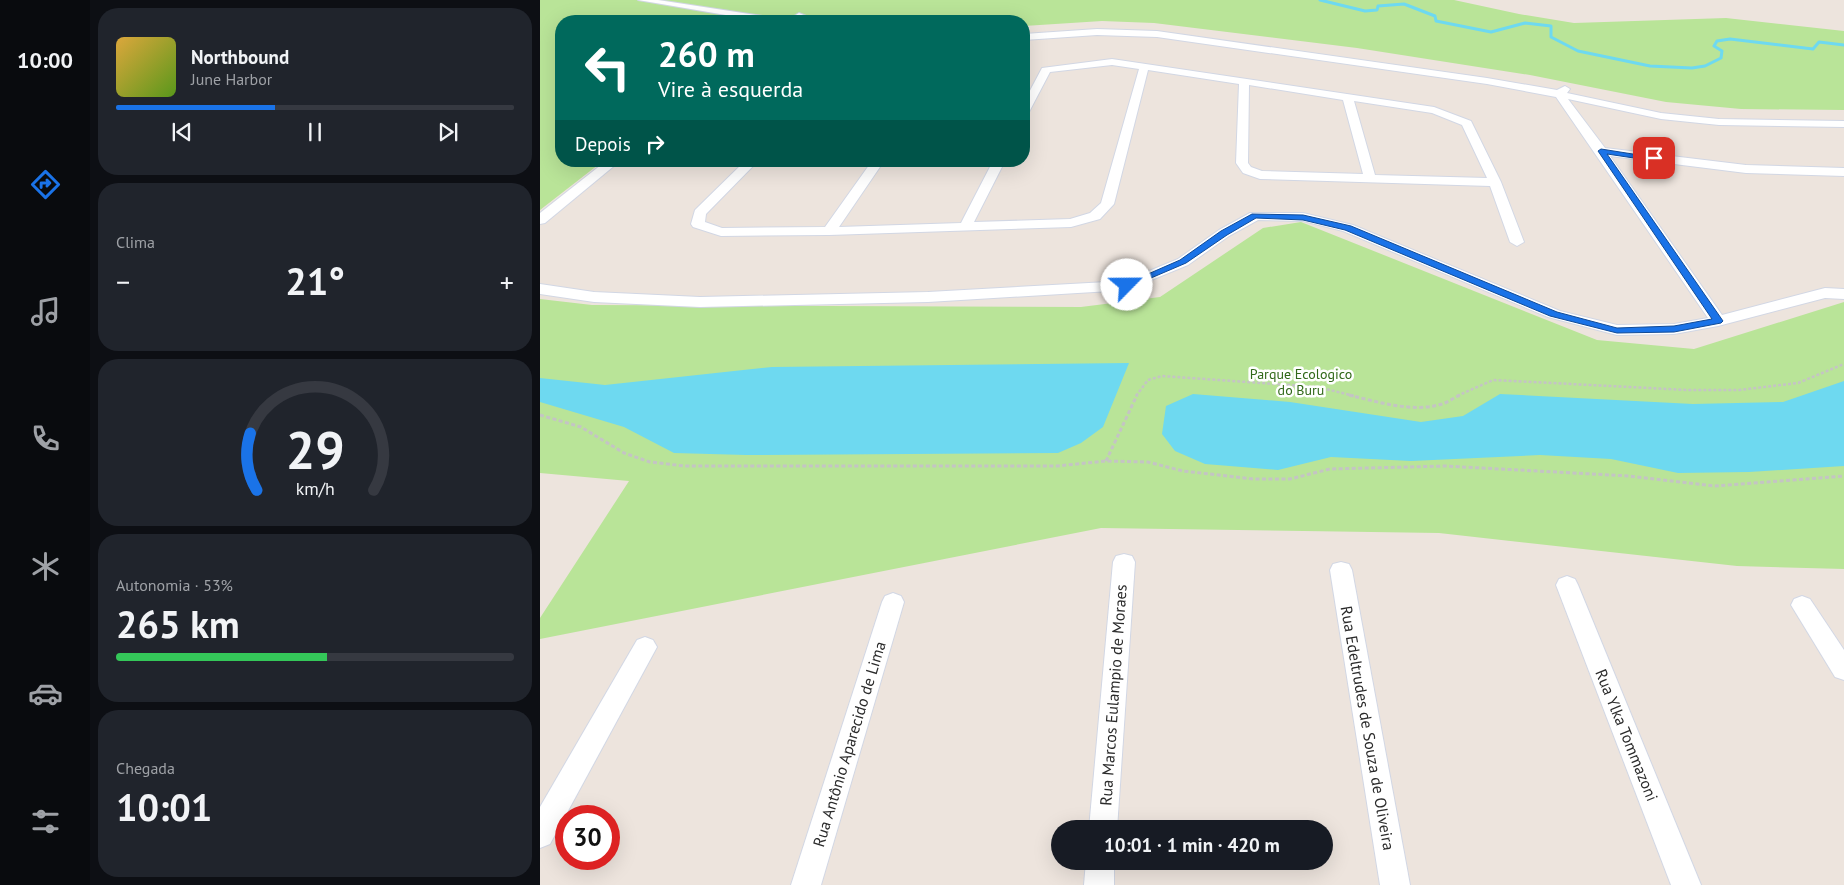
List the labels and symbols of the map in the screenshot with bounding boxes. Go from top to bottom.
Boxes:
pin [1633,137,1675,179]
position arrow [1100,258,1152,310]
park label: Parque Ecologico do Buru [1250,365,1352,399]
street label: Rua Marcos Eulampio de Moraes [1095,583,1131,806]
street label: Rua Edeltrudes de Souza de Oliveira [1337,604,1399,852]
street label: Rua Antônio Aparecido de Lima [808,639,890,849]
street label: Rua Ylka Tommazoni [1591,666,1663,804]
speed limit sign: 30 [555,805,620,870]

